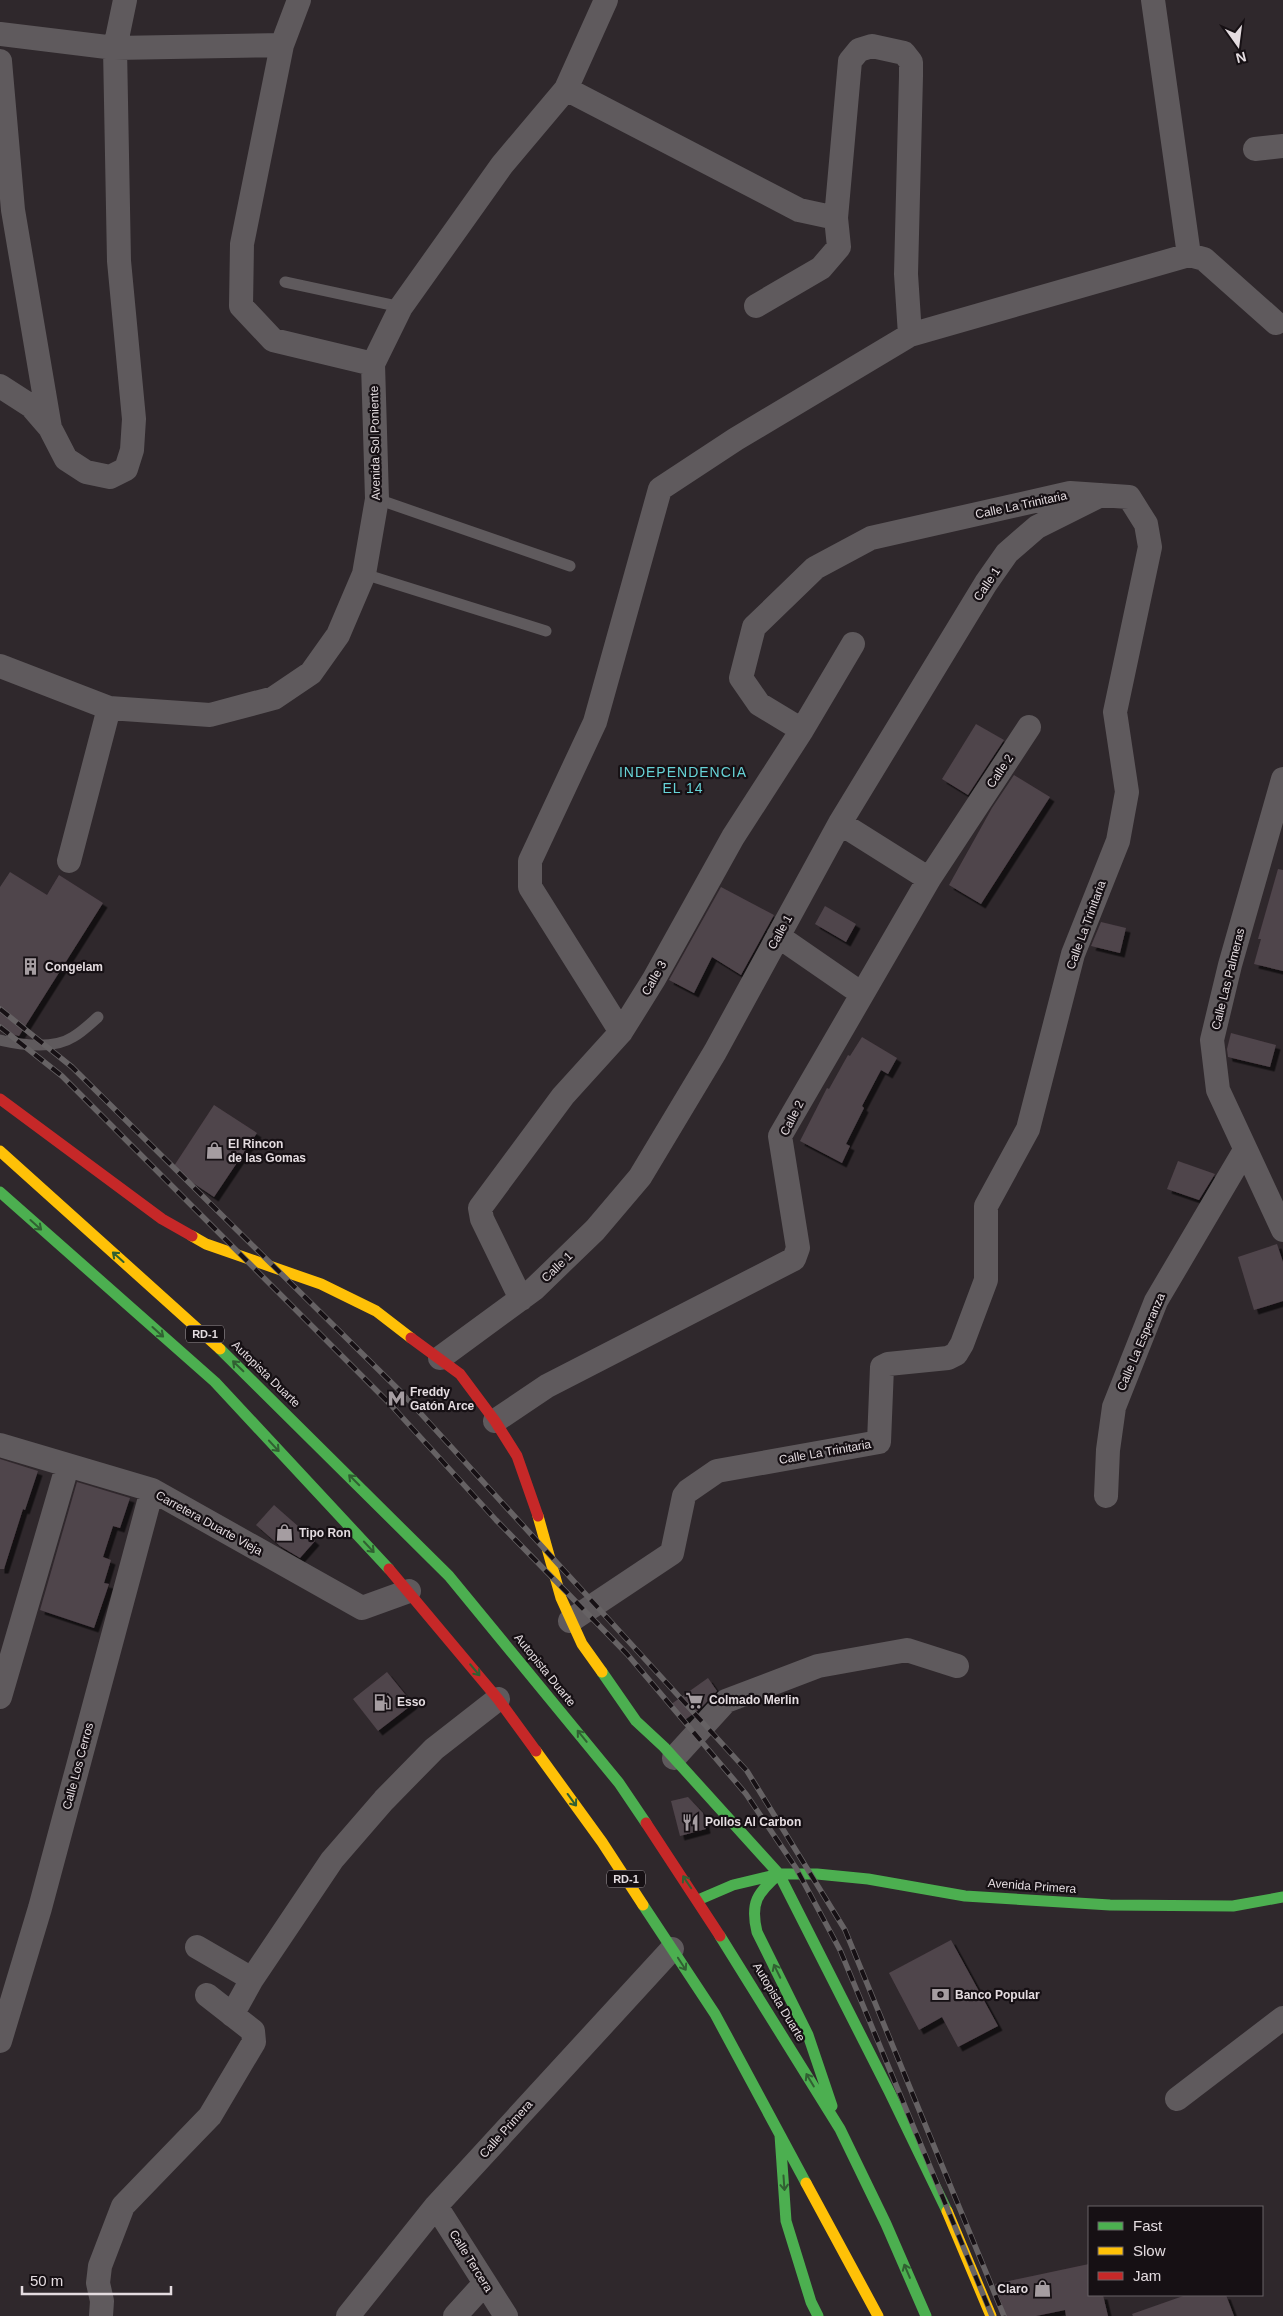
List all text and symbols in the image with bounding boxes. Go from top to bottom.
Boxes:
north arrow [1213,20,1263,70]
text: N [1234,49,1248,67]
street label: Avenida Sol Poniente [367,385,383,500]
street label: Calle La Trinitaria [974,488,1068,522]
street label: Calle 1 [971,564,1003,603]
street label: Calle 2 [984,751,1016,790]
district label: INDEPENDENCIA EL 14 [619,764,747,796]
street label: Calle La Trinitaria [1063,878,1109,971]
street label: Calle 1 [765,912,795,952]
street label: Calle Las Palmeras [1209,927,1247,1031]
building icon: Congelam [21,957,41,977]
street label: Calle 3 [639,958,670,998]
place label: Congelam [45,960,103,974]
street label: Calle 2 [777,1098,807,1138]
place label: El Rincon de las Gomas [228,1137,306,1165]
shop icon: El Rincon de las Gomas [204,1141,224,1161]
one-way arrow [30,1219,43,1230]
street label: Calle 1 [539,1249,576,1285]
one-way arrow [111,1251,124,1262]
street label: Calle La Esperanza [1114,1291,1168,1393]
one-way arrow [152,1326,165,1338]
road number: RD-1 [186,1326,224,1342]
street label: Autopista Duarte [229,1338,303,1410]
one-way arrow [231,1360,244,1372]
place label: Freddy Gatón Arce [410,1385,475,1413]
metro station icon: Freddy Gatón Arce [386,1389,406,1409]
street label: Calle La Trinitaria [778,1437,873,1467]
one-way arrow [268,1440,280,1452]
one-way arrow [347,1474,360,1486]
street label: Carretera Duarte Vieja [153,1488,265,1558]
shop icon: Tipo Ron [275,1523,295,1543]
place label: Tipo Ron [299,1526,351,1540]
one-way arrow [363,1541,374,1554]
street label: Autopista Duarte [511,1631,579,1709]
one-way arrow [469,1663,480,1676]
supermarket icon: Colmado Merlin [685,1690,705,1710]
fuel station icon: Esso [373,1692,393,1712]
place label: Colmado Merlin [709,1693,799,1707]
place label: Esso [397,1695,426,1709]
street label: Calle Los Cerros [60,1721,96,1811]
one-way arrow [576,1730,587,1743]
one-way arrow [567,1793,577,1807]
restaurant icon: Pollos Al Carbon [681,1812,701,1832]
place label: Pollos Al Carbon [705,1815,801,1829]
road number: RD-1 [607,1870,645,1888]
one-way arrow [682,1876,692,1890]
street label: Avenida Primera [987,1876,1077,1896]
one-way arrow [677,1957,687,1971]
street label: Autopista Duarte [750,1960,808,2044]
one-way arrow [772,1964,781,1979]
bank icon: Banco Popular [931,1985,951,2005]
place label: Banco Popular [955,1988,1040,2002]
one-way arrow [804,2073,814,2087]
street label: Calle Primera [476,2097,536,2161]
one-way arrow [779,2175,788,2191]
legend [1088,2206,1263,2296]
text: Fast [1133,2217,1163,2234]
street label: Calle Tercera [446,2227,496,2295]
text: Slow [1133,2242,1166,2259]
scale bar [22,2264,171,2296]
one-way arrow [901,2264,911,2279]
text: Jam [1133,2267,1161,2284]
text: 50 m [30,2272,63,2289]
shop icon: Claro [1032,2279,1052,2299]
place label: Claro [997,2282,1028,2296]

